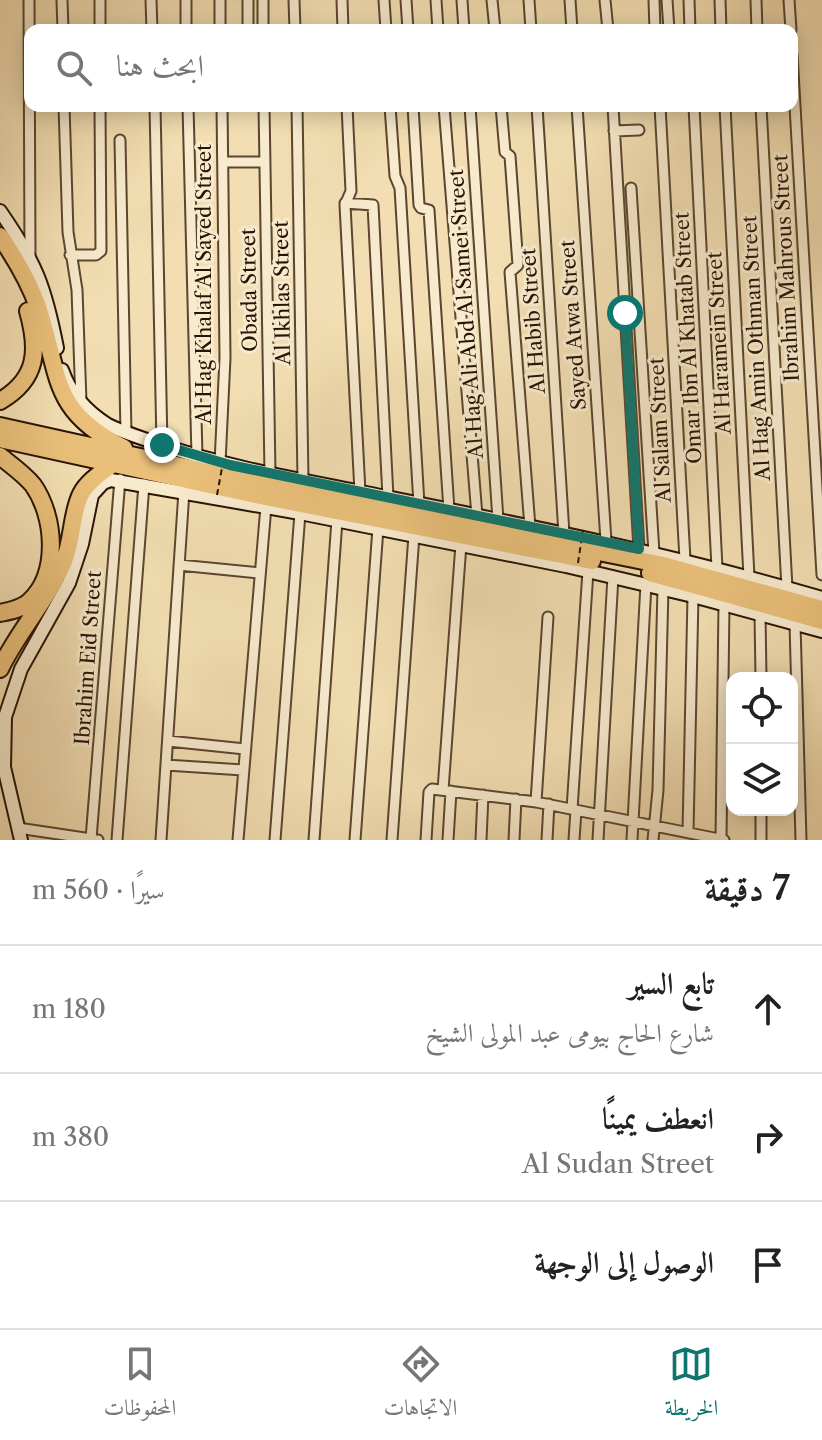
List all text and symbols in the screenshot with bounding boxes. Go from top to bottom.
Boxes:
search box [24,24,798,112]
icon: search [52,46,96,90]
text: ابحث هنا [116,47,204,84]
street label: Al Hag Khalaf Al Sayed Street [192,144,216,425]
street label: Ibrahim Mahrous Street [768,154,804,382]
street label: Al Hag Ali Abd Al Samei Street [444,168,488,461]
street label: Omar Ibn Al Khatab Street [669,211,707,465]
street label: Al Hag Amin Othman Street [737,215,775,482]
street label: Al Ikhlas Street [269,220,295,367]
street label: Obada Street [236,228,262,352]
street label: Sayed Atwa Street [555,239,591,411]
street label: Al Habib Street [516,247,550,396]
street label: Al Haramein Street [702,251,736,436]
route start [607,295,643,331]
street label: Al Salam Street [644,357,676,504]
route end [144,427,180,463]
street label: Ibrahim Eid Street [70,570,106,746]
map controls [726,672,798,816]
button: locate [726,672,798,744]
button: layers [726,744,798,816]
text: 7 دقيقة [704,867,790,909]
text: سيرًا · 560 m [32,874,165,906]
text: تابع السير [628,965,714,1002]
icon: ahead [746,987,790,1031]
text: 180 m [32,993,106,1025]
text: شارع الحاج بيومى عبد المولى الشيخ [425,1017,714,1049]
text: انعطف يمينًا [602,1100,714,1137]
icon: right [746,1115,790,1159]
text: 380 m [32,1121,109,1153]
text: Al Sudan Street [522,1148,714,1180]
icon: arrive [746,1243,790,1287]
text: الوصول إلى الوجهة [535,1244,714,1281]
tab: المحفوظات [104,1342,176,1429]
tab: الاتجاهات [384,1342,457,1429]
tab: الخريطة [665,1342,718,1429]

